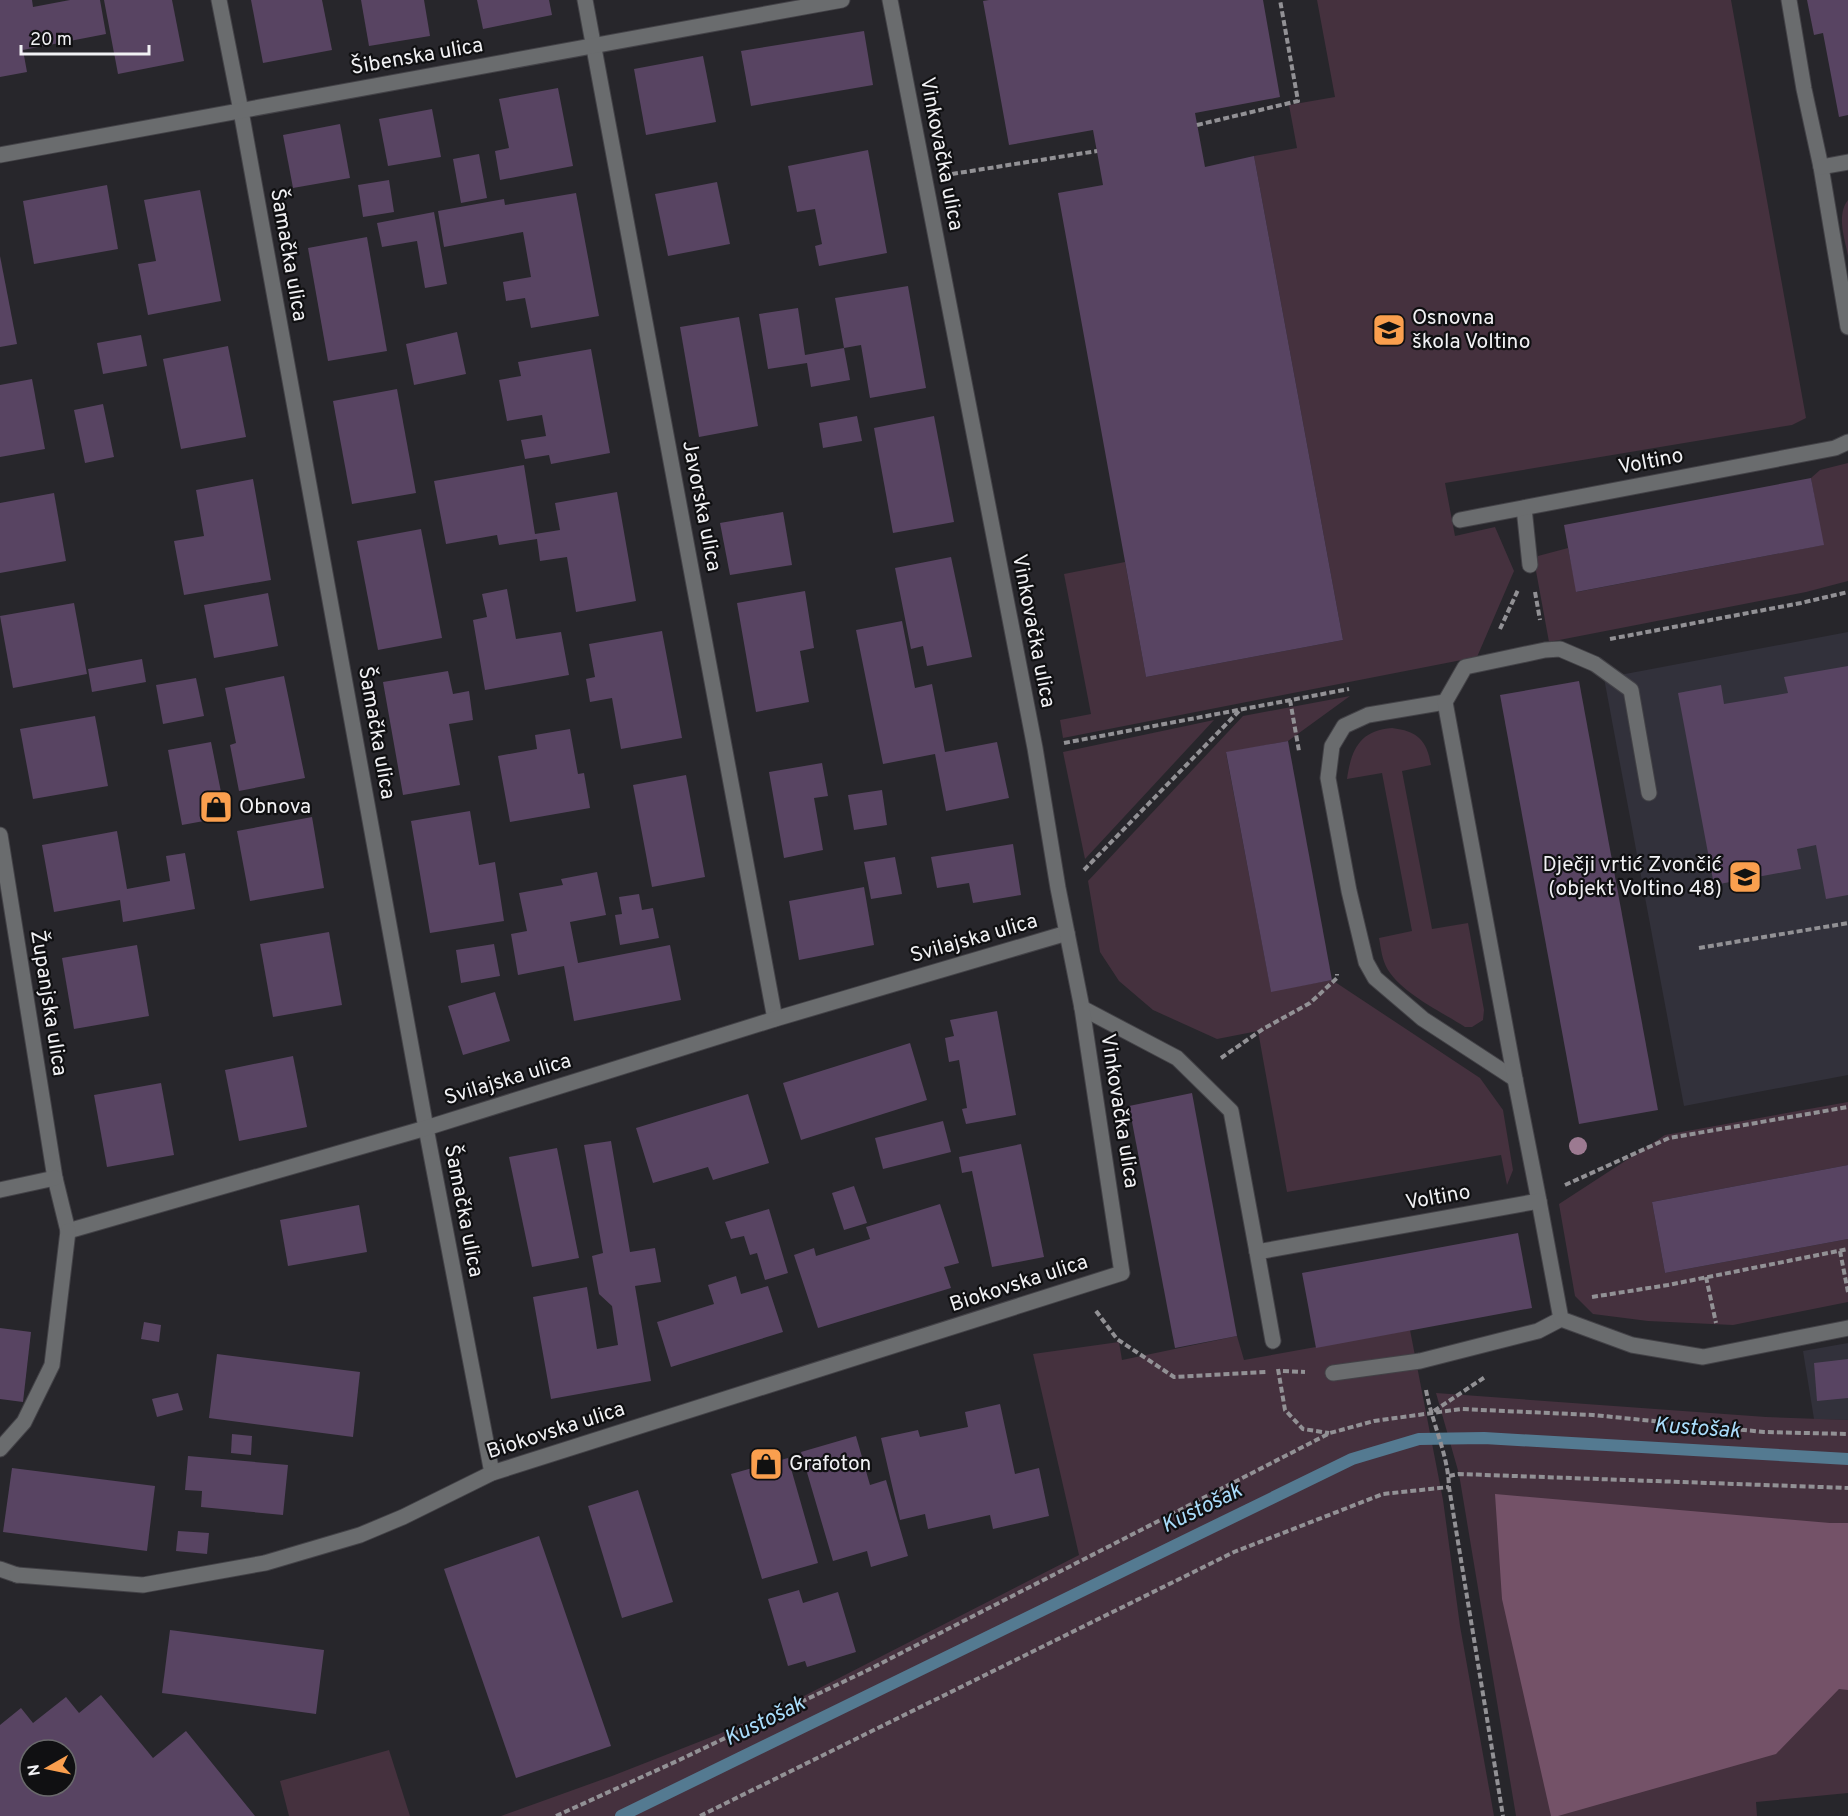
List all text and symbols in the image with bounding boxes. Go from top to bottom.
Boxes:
scale bar [21,18,148,56]
text: 20 m [30,29,72,52]
street label: Šibenska ulica [349,31,485,82]
street label: Vinkovačka ulica [913,75,969,233]
street label: Šamačka ulica [263,186,314,324]
place label: Osnovna škola Voltino [1412,305,1530,356]
school or university icon: Osnovna škola Voltino [1371,312,1407,348]
street label: Javorska ulica [675,438,727,574]
street label: Voltino [1616,442,1686,482]
street label: Vinkovačka ulica [1005,552,1061,710]
street label: Šamačka ulica [351,664,402,802]
shop icon: Obnova [198,789,234,825]
place label: Obnova [239,794,311,821]
place label: Dječji vrtić Zvončić (objekt Voltino 48) [1543,852,1722,903]
school or university icon: Dječji vrtić Zvončić (objekt Voltino 48) [1727,859,1763,895]
street label: Svilajska ulica [907,908,1041,970]
street label: Županjska ulica [23,928,74,1078]
street label: Vinkovačka ulica [1093,1032,1145,1190]
street label: Svilajska ulica [441,1048,575,1112]
street label: Šamačka ulica [437,1142,490,1280]
street label: Voltino [1403,1179,1473,1217]
street label: Biokovska ulica [946,1249,1092,1319]
street label: Biokovska ulica [483,1396,629,1466]
water label: Kustošak [1653,1413,1742,1446]
shop icon: Grafoton [748,1446,784,1482]
place label: Grafoton [789,1451,871,1478]
water label: Kustošak [1157,1478,1248,1540]
water label: Kustošak [720,1691,811,1753]
north arrow [18,1738,78,1798]
text: N [24,1763,46,1777]

